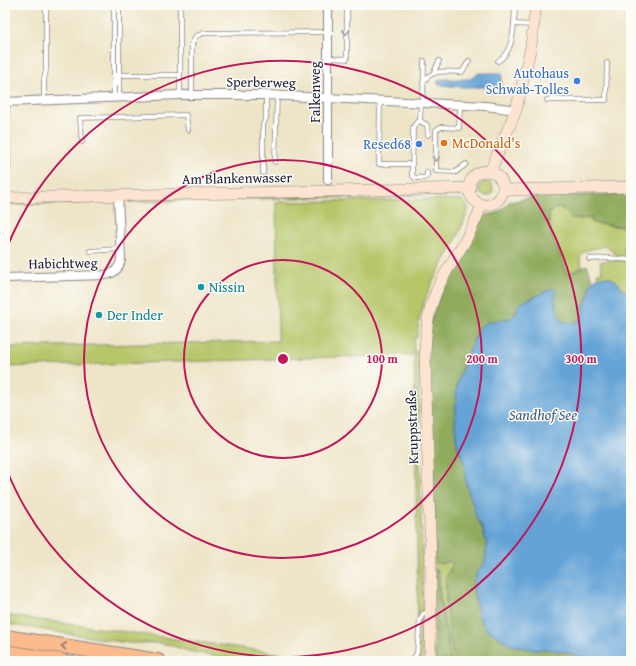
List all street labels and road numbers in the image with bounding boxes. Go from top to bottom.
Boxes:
street label: Falkenweg [305,61,325,123]
street label: Sperberweg [226,71,296,93]
street label: Am Blankenwasser [182,167,293,189]
street label: Habichtweg [28,252,98,274]
street label: Kruppstraße [401,389,423,464]

